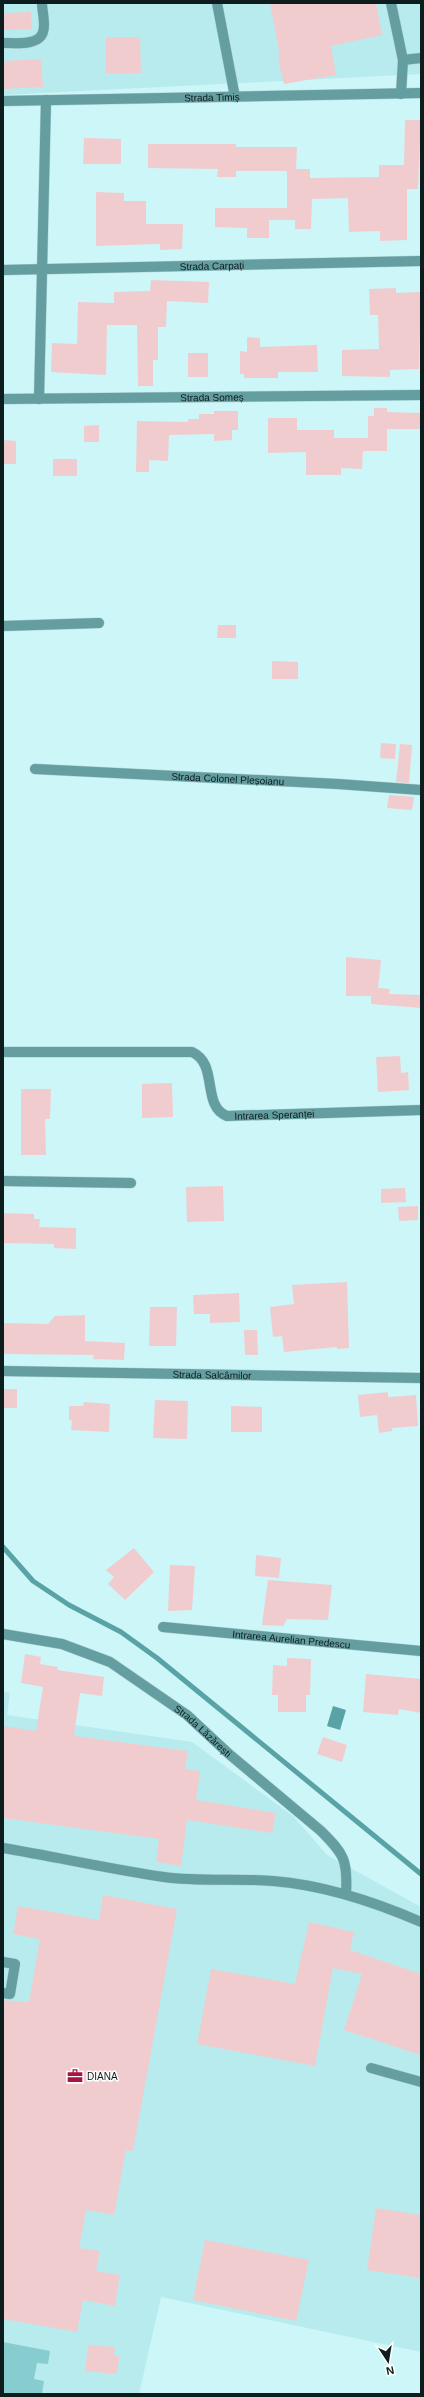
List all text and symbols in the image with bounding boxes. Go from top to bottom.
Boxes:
street label: Strada Timiș [184,91,240,103]
street label: Strada Carpați [180,259,244,272]
street label: Strada Someș [180,391,244,403]
street label: Strada Colonel Pleșoianu [171,770,284,787]
street label: Intrarea Speranței [234,1108,315,1121]
street label: Strada Salcâmilor [172,1368,252,1381]
street label: Intrarea Aurelian Predescu [232,1628,351,1650]
street label: Strada Lăzărești [172,1703,234,1759]
office icon: DIANA [66,2067,84,2085]
place label: DIANA [87,2071,118,2082]
north arrow [368,2341,408,2381]
text: N [385,2364,395,2377]

